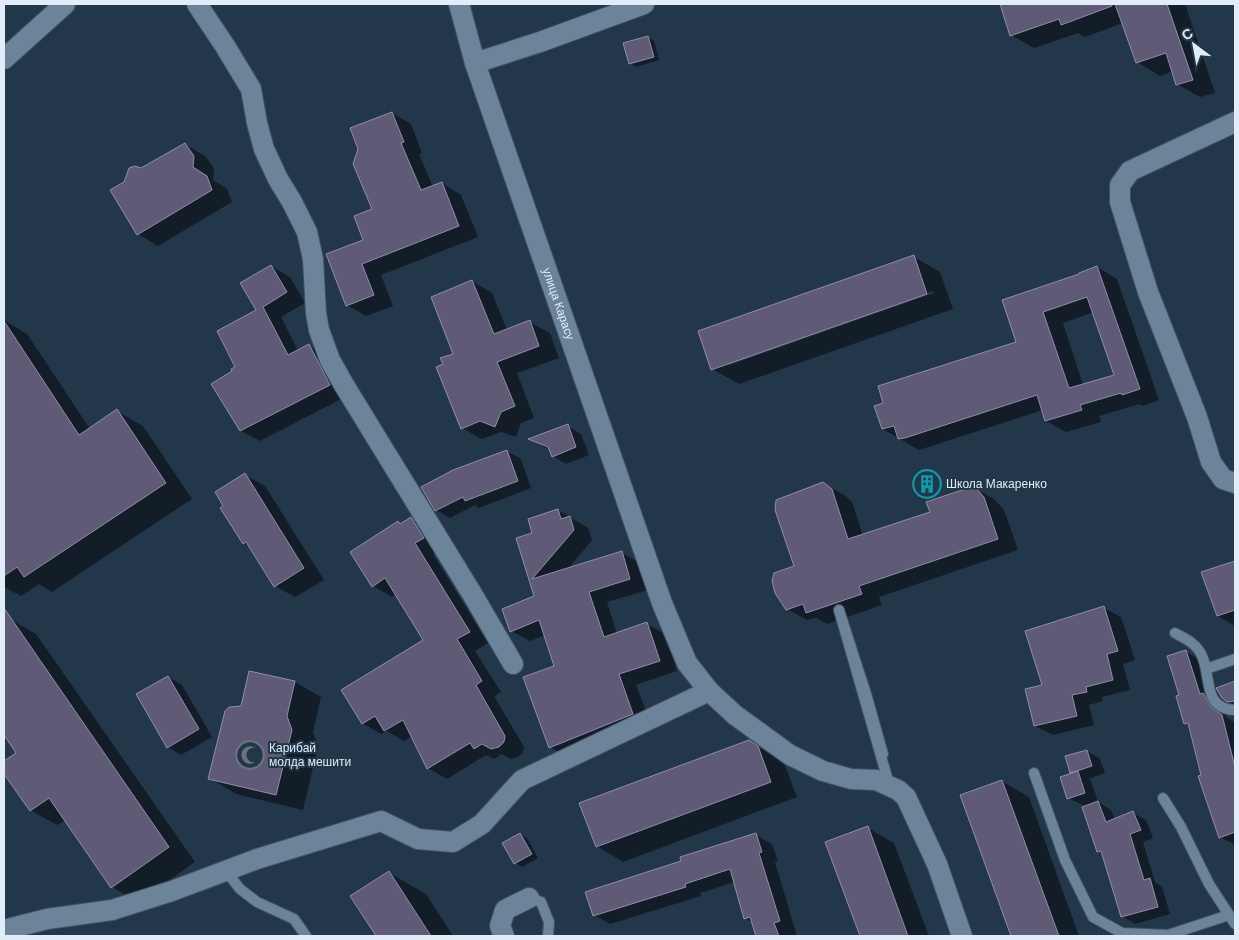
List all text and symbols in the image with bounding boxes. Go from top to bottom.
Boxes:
north arrow [1169,20,1219,70]
text: С [1179,25,1196,43]
street label: улица Карасу [539,266,577,342]
building icon: Школа Макаренко [912,469,942,499]
place label: Школа Макаренко [946,477,1047,491]
mosque icon: Карибай молда мешити [235,740,265,770]
place label: Карибай молда мешити [269,741,351,769]

